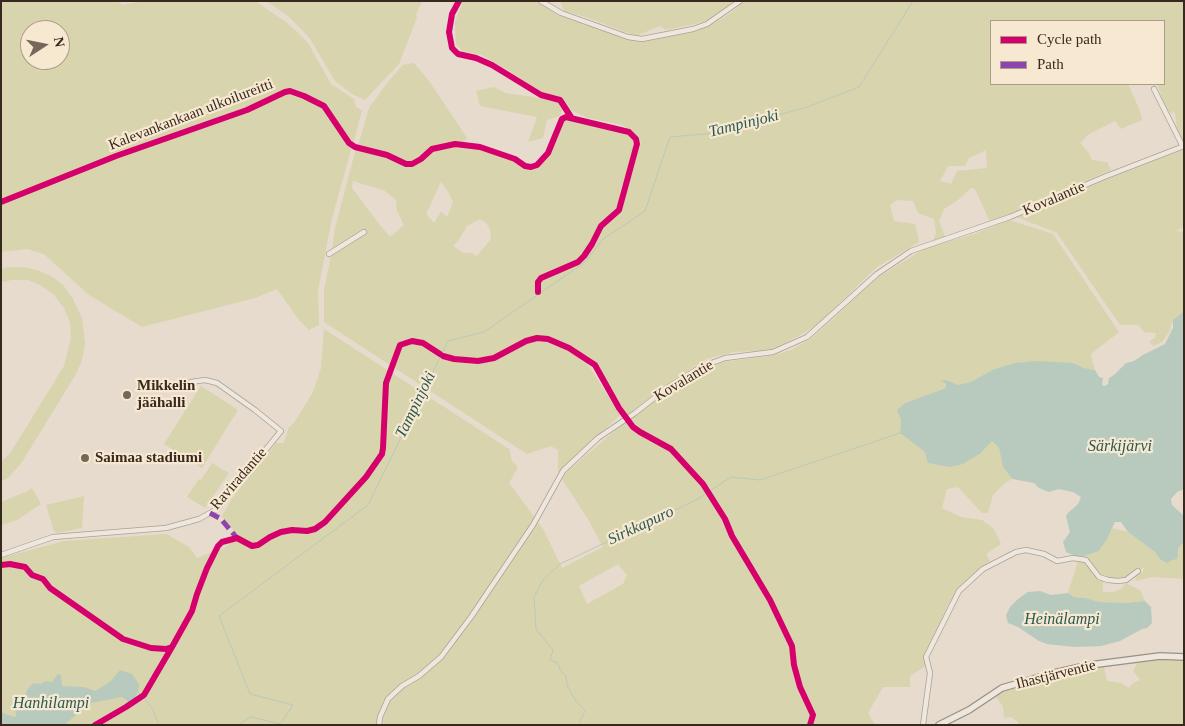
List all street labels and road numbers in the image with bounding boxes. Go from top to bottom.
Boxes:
street label: Kalevankankaan ulkoilureitti [106,75,276,155]
street label: Kovalantie [1020,178,1088,220]
street label: Kovalantie [651,356,717,406]
street label: Raviradantie [207,444,271,514]
street label: Ihastjärventie [1014,656,1098,694]

